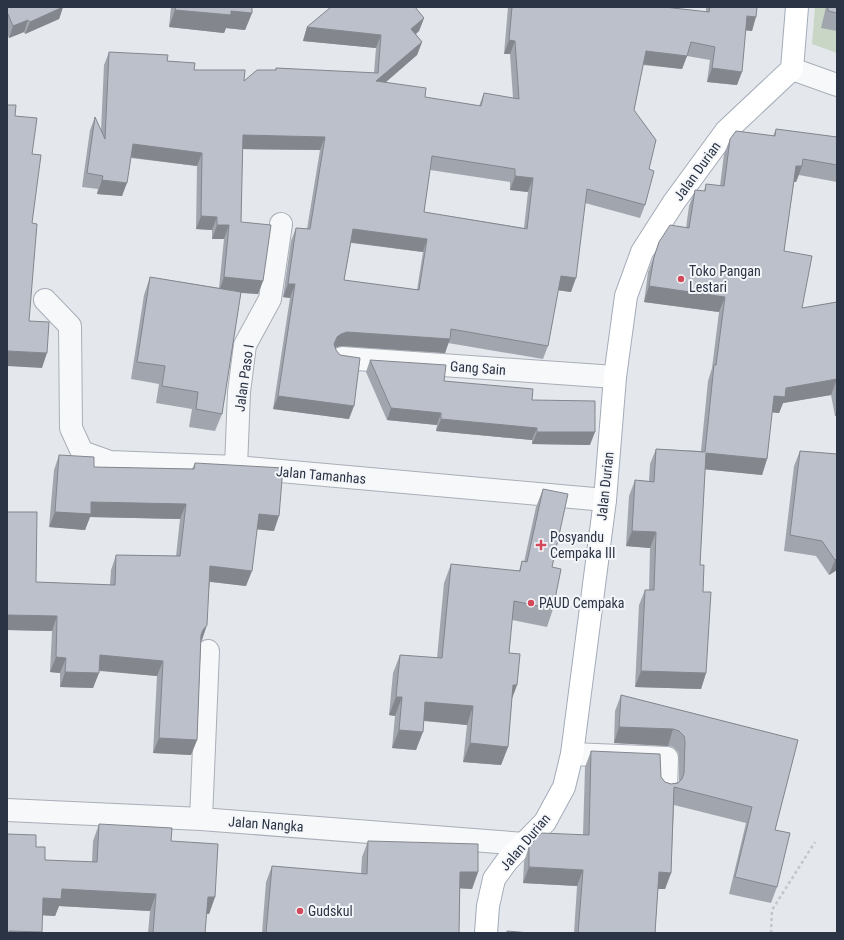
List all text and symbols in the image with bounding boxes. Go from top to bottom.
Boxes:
street label: Jalan Durian [670,138,724,204]
place label: Toko Pangan Lestari [689,263,761,295]
marker: Toko Pangan Lestari [676,274,686,284]
street label: Jalan Paso I [231,343,257,413]
street label: Gang Sain [450,358,506,378]
street label: Jalan Durian [593,451,617,521]
street label: Jalan Tamanhas [275,463,367,487]
place label: Posyandu Cempaka III [550,529,615,561]
marker: Posyandu Cempaka III [535,539,547,551]
place label: PAUD Cempaka [539,595,625,611]
marker: PAUD Cempaka [526,598,536,608]
street label: Jalan Durian [497,810,553,874]
street label: Jalan Nangka [228,813,304,835]
place label: Gudskul [308,903,353,919]
marker: Gudskul [295,906,305,916]

